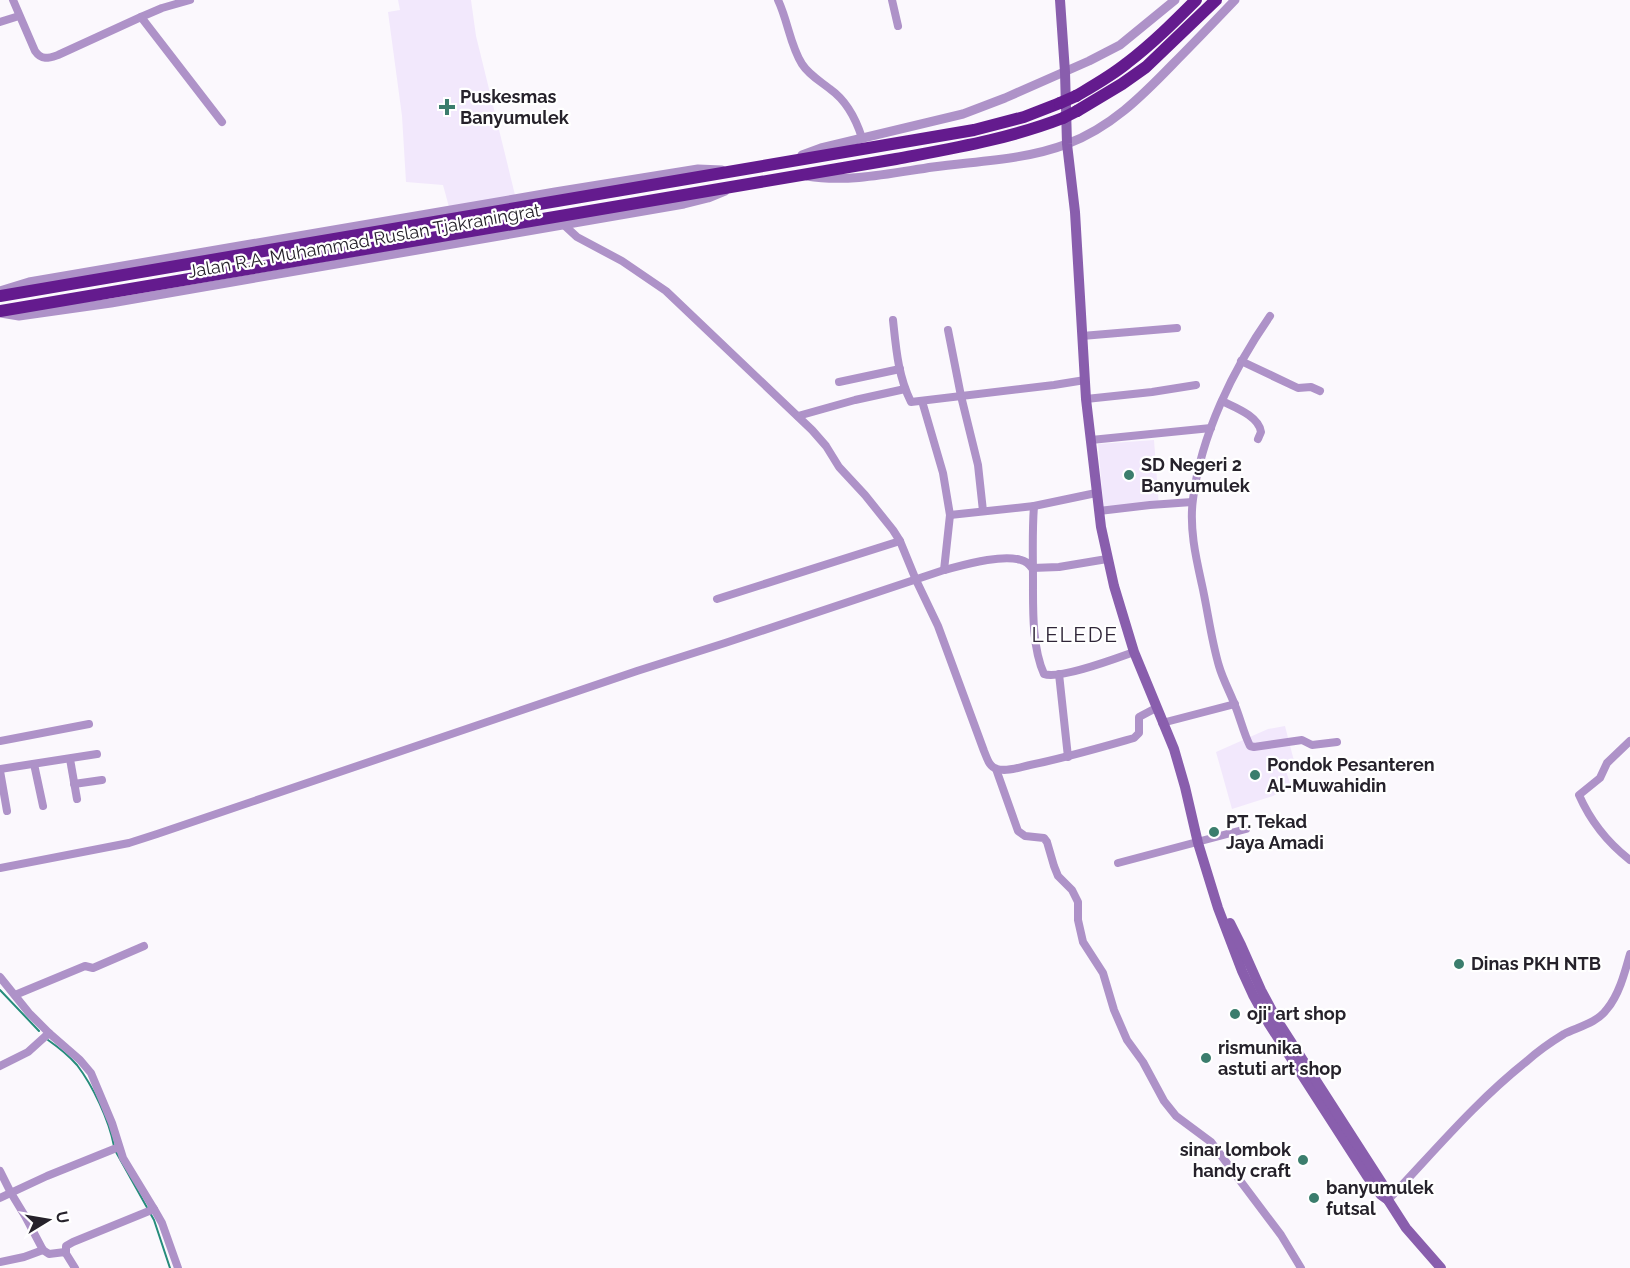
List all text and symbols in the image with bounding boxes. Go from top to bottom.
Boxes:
place label: Puskesmas Banyumulek [460,86,570,128]
marker: Puskesmas Banyumulek [438,98,456,116]
street label: Jalan R.A. Muhammad Ruslan Tjakraningrat [186,199,542,282]
place label: SD Negeri 2 Banyumulek [1141,454,1251,496]
marker: SD Negeri 2 Banyumulek [1122,468,1136,482]
district label: LELEDE [1032,622,1118,647]
place label: Pondok Pesanteren Al-Muwahidin [1267,754,1435,796]
marker: Pondok Pesanteren Al-Muwahidin [1248,768,1262,782]
place label: PT. Tekad Jaya Amadi [1226,811,1324,853]
marker: PT. Tekad Jaya Amadi [1207,825,1221,839]
place label: Dinas PKH NTB [1471,953,1601,974]
marker: Dinas PKH NTB [1452,957,1466,971]
place label: oji' art shop [1247,1003,1346,1024]
marker: oji' art shop [1228,1007,1242,1021]
place label: rismunika astuti art shop [1218,1037,1342,1079]
marker: rismunika astuti art shop [1199,1051,1213,1065]
place label: sinar lombok handy craft [1180,1139,1292,1181]
marker: sinar lombok handy craft [1296,1153,1310,1167]
place label: banyumulek futsal [1326,1177,1435,1219]
north arrow [18,1190,78,1250]
marker: banyumulek futsal [1307,1191,1321,1205]
text: U [52,1210,73,1225]

